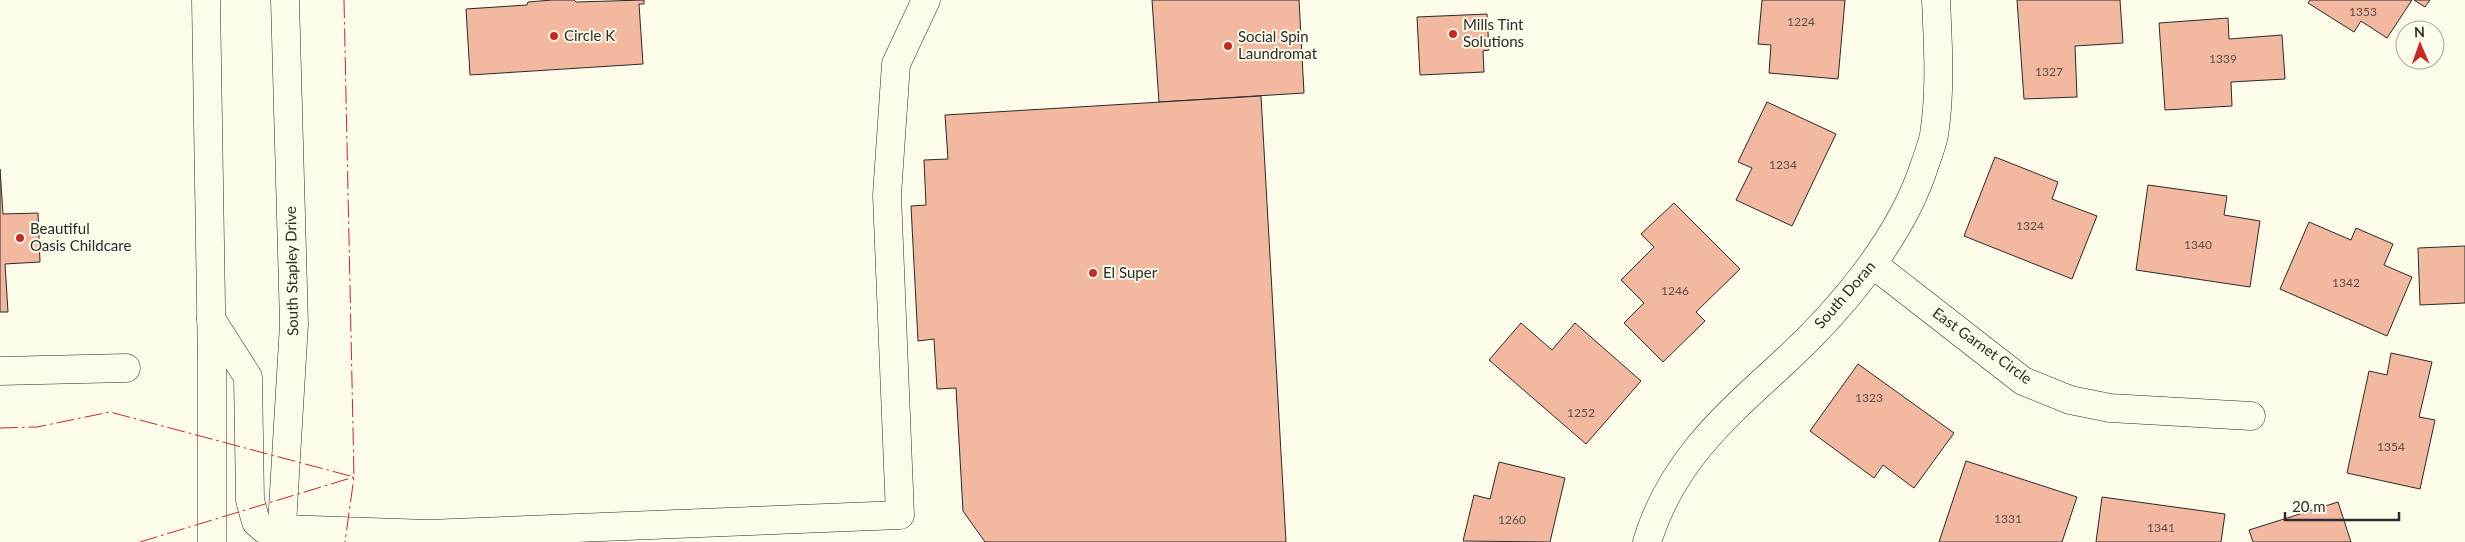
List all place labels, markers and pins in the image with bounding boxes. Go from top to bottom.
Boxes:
place label: Mills Tint Solutions [1463,15,1524,50]
place label: Circle K [564,26,615,44]
place label: Social Spin Laundromat [1238,27,1318,62]
marker: Mills Tint Solutions [1447,28,1459,40]
marker: Circle K [548,30,560,42]
marker: Social Spin Laundromat [1222,40,1234,52]
place label: Beautiful Oasis Childcare [30,219,131,254]
marker: Beautiful Oasis Childcare [14,232,26,244]
place label: El Super [1103,263,1158,281]
marker: El Super [1087,267,1099,279]

